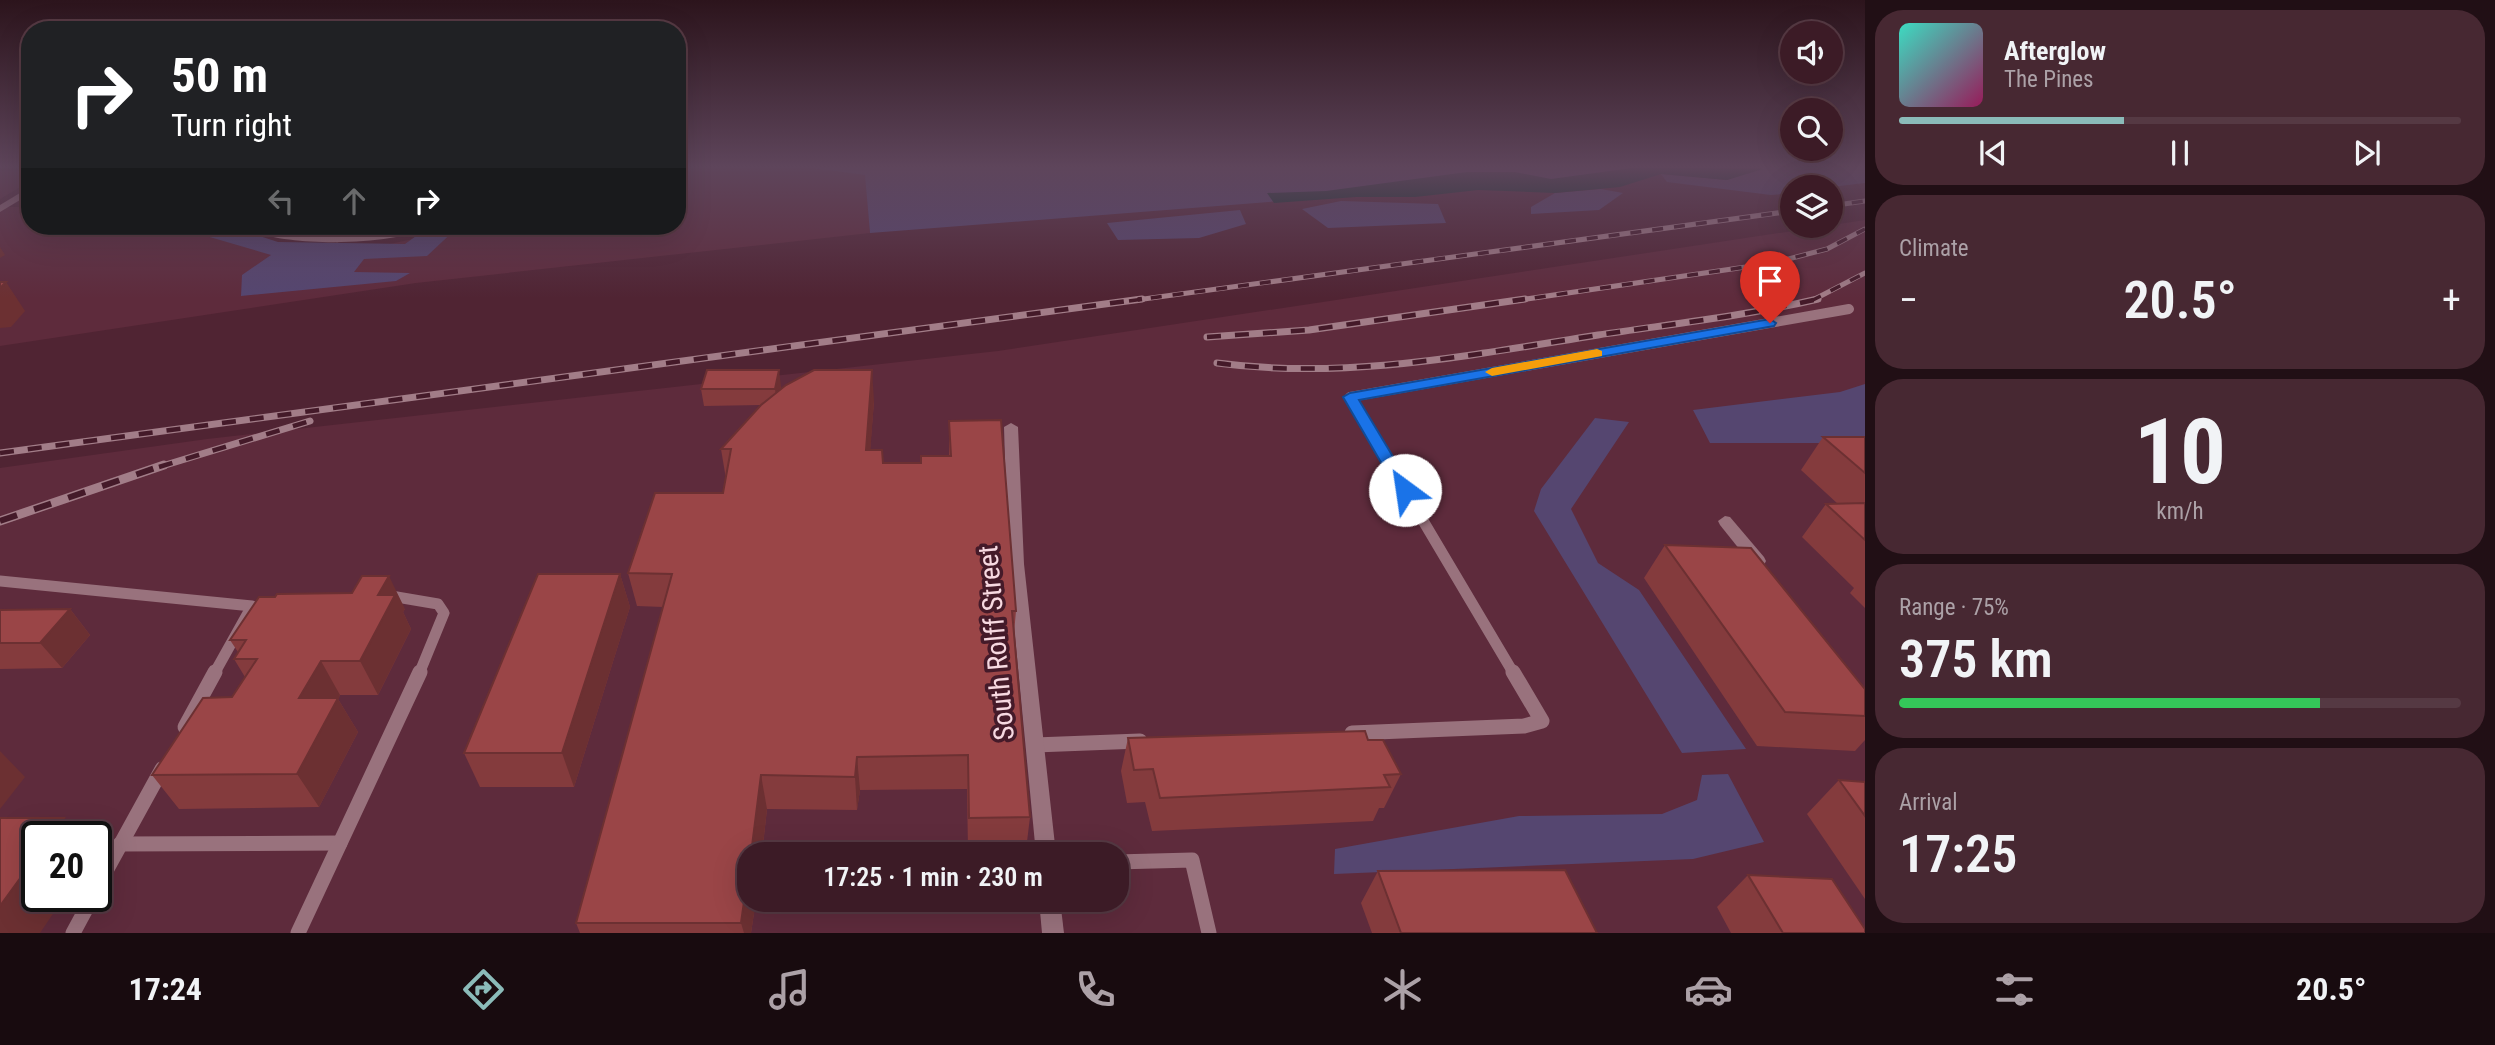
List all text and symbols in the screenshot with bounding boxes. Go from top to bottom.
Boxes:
map controls [1780,21,1843,238]
button: sound [1780,21,1843,84]
text: Afterglow [2004,36,2106,66]
text: 50 m [171,47,268,104]
icon: right [56,49,147,140]
text: The Pines [2004,66,2094,93]
button: search [1780,98,1843,161]
text: Turn right [171,106,292,144]
icon: previous [1974,134,2012,172]
icon: pause [2161,134,2199,172]
icon: next [2348,134,2386,172]
button: layers [1780,175,1843,238]
icon: left [262,182,300,220]
icon: ahead [335,182,373,220]
icon: right [408,182,446,220]
text: Climate [1899,235,1969,262]
pin [1740,251,1800,323]
icon: arrive [1751,262,1789,300]
text: 20.5° [2123,270,2237,331]
text: − [1899,278,1918,322]
text: + [2442,278,2461,322]
text: 10 [2134,399,2226,505]
position arrow [1368,453,1442,527]
text: km/h [2156,498,2204,525]
street label: South Rolff Street [971,544,1021,742]
text: Range · 75% [1899,594,2009,621]
text: 375 km [1899,629,2053,690]
text: Arrival [1899,789,1958,816]
speed limit sign: 20 [21,821,112,912]
text: 17:25 [1899,824,2017,885]
text: 17:25 · 1 min · 230 m [823,862,1043,892]
icon: directions [459,965,508,1014]
icon: music [765,965,814,1014]
icon: phone [1071,965,1120,1014]
icon: climate [1378,965,1427,1014]
icon: car [1684,965,1733,1014]
icon: filters [1990,965,2039,1014]
text: 17:24 [129,970,202,1008]
text: 20.5° [2296,970,2366,1008]

